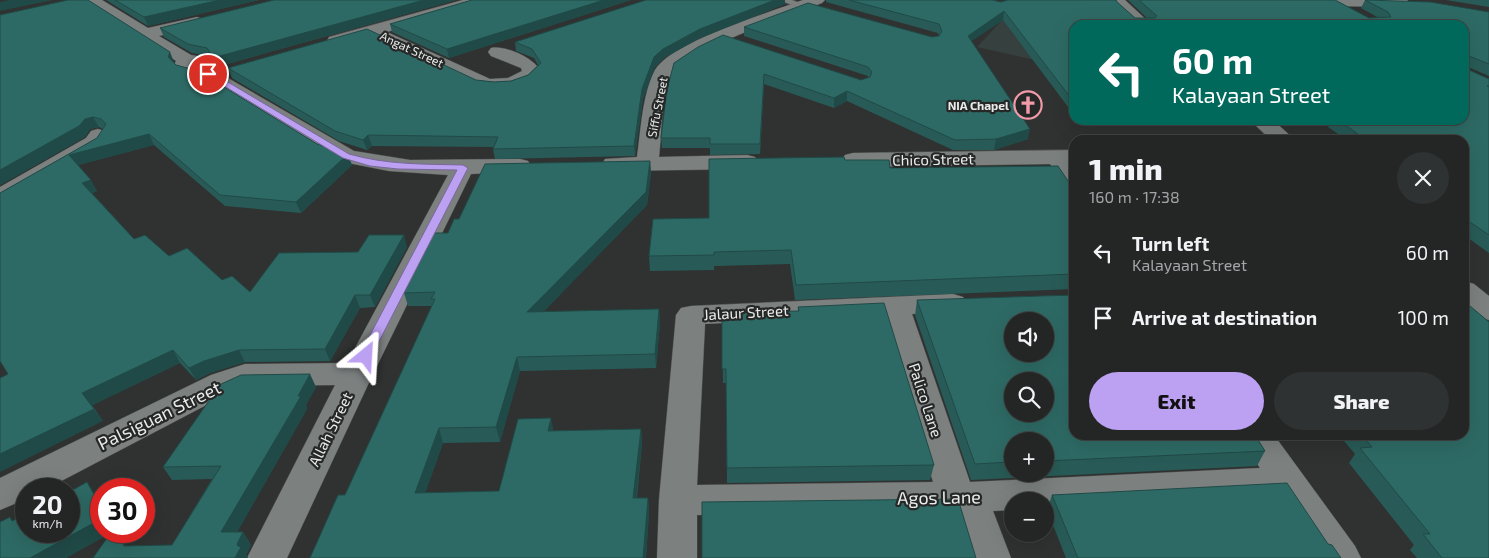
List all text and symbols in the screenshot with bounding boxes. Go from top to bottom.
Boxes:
street label: Angat Street [378,28,446,70]
text: 60 m [1172,39,1253,81]
icon: left [1089,40,1154,105]
pin [187,53,229,95]
icon: arrive [194,60,222,88]
street label: Siffu Street [644,75,670,138]
text: Kalayaan Street [1172,81,1330,107]
church icon: NIA Chapel [1013,90,1043,120]
place label: NIA Chapel [948,98,1009,112]
street label: Chico Street [892,149,974,169]
text: 1 min [1089,150,1163,186]
button: close [1397,152,1449,204]
text: 160 m · 17:38 [1089,187,1180,206]
text: Turn left [1132,232,1209,255]
icon: left [1089,239,1117,267]
text: 60 m [1406,241,1449,264]
text: Kalayaan Street [1132,255,1247,274]
street label: Jalaur Street [703,301,789,323]
icon: arrive [1089,304,1117,332]
text: Arrive at destination [1132,306,1317,329]
text: 100 m [1398,306,1449,329]
map controls [1004,312,1054,542]
button: sound [1004,312,1054,362]
position arrow [339,329,391,381]
street label: Palico Lane [906,361,946,439]
button: search [1004,372,1054,422]
button: Exit [1089,372,1264,430]
button: Share [1274,372,1449,430]
street label: Palsiguan Street [94,376,224,454]
street label: Allah Street [304,389,356,469]
button: + [1004,432,1054,482]
speed limit sign: 30 [90,478,155,543]
street label: Agos Lane [897,485,981,509]
text: 20 [32,489,63,519]
button: − [1004,492,1054,542]
text: km/h [33,516,62,530]

